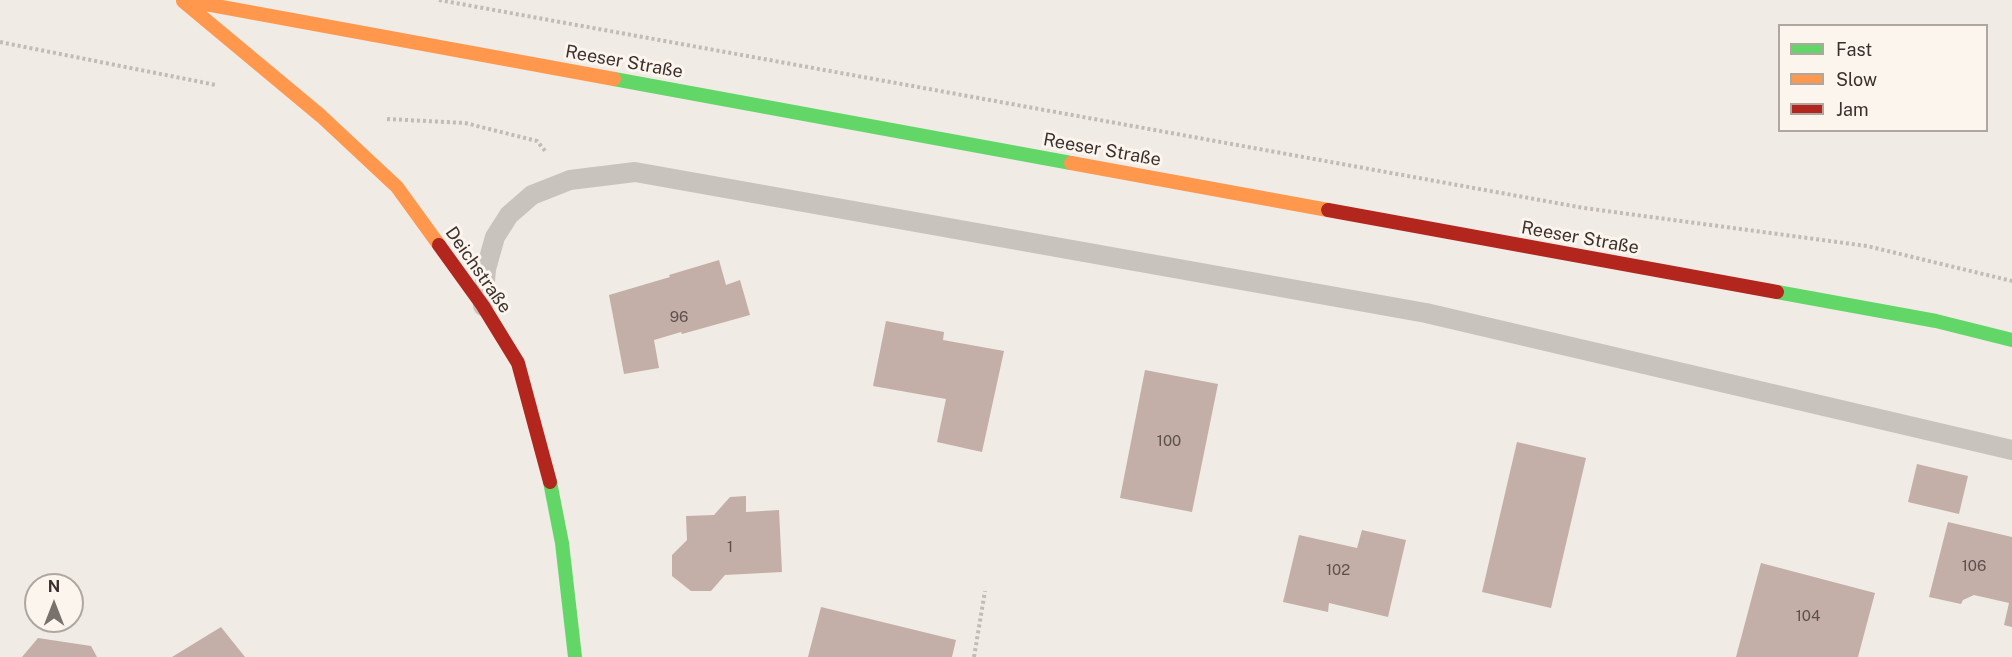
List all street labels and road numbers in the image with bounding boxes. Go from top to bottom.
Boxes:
street label: Reeser Straße [563,41,685,83]
street label: Reeser Straße [1041,129,1163,171]
street label: Reeser Straße [1519,217,1641,259]
street label: Deichstraße [440,223,516,317]

